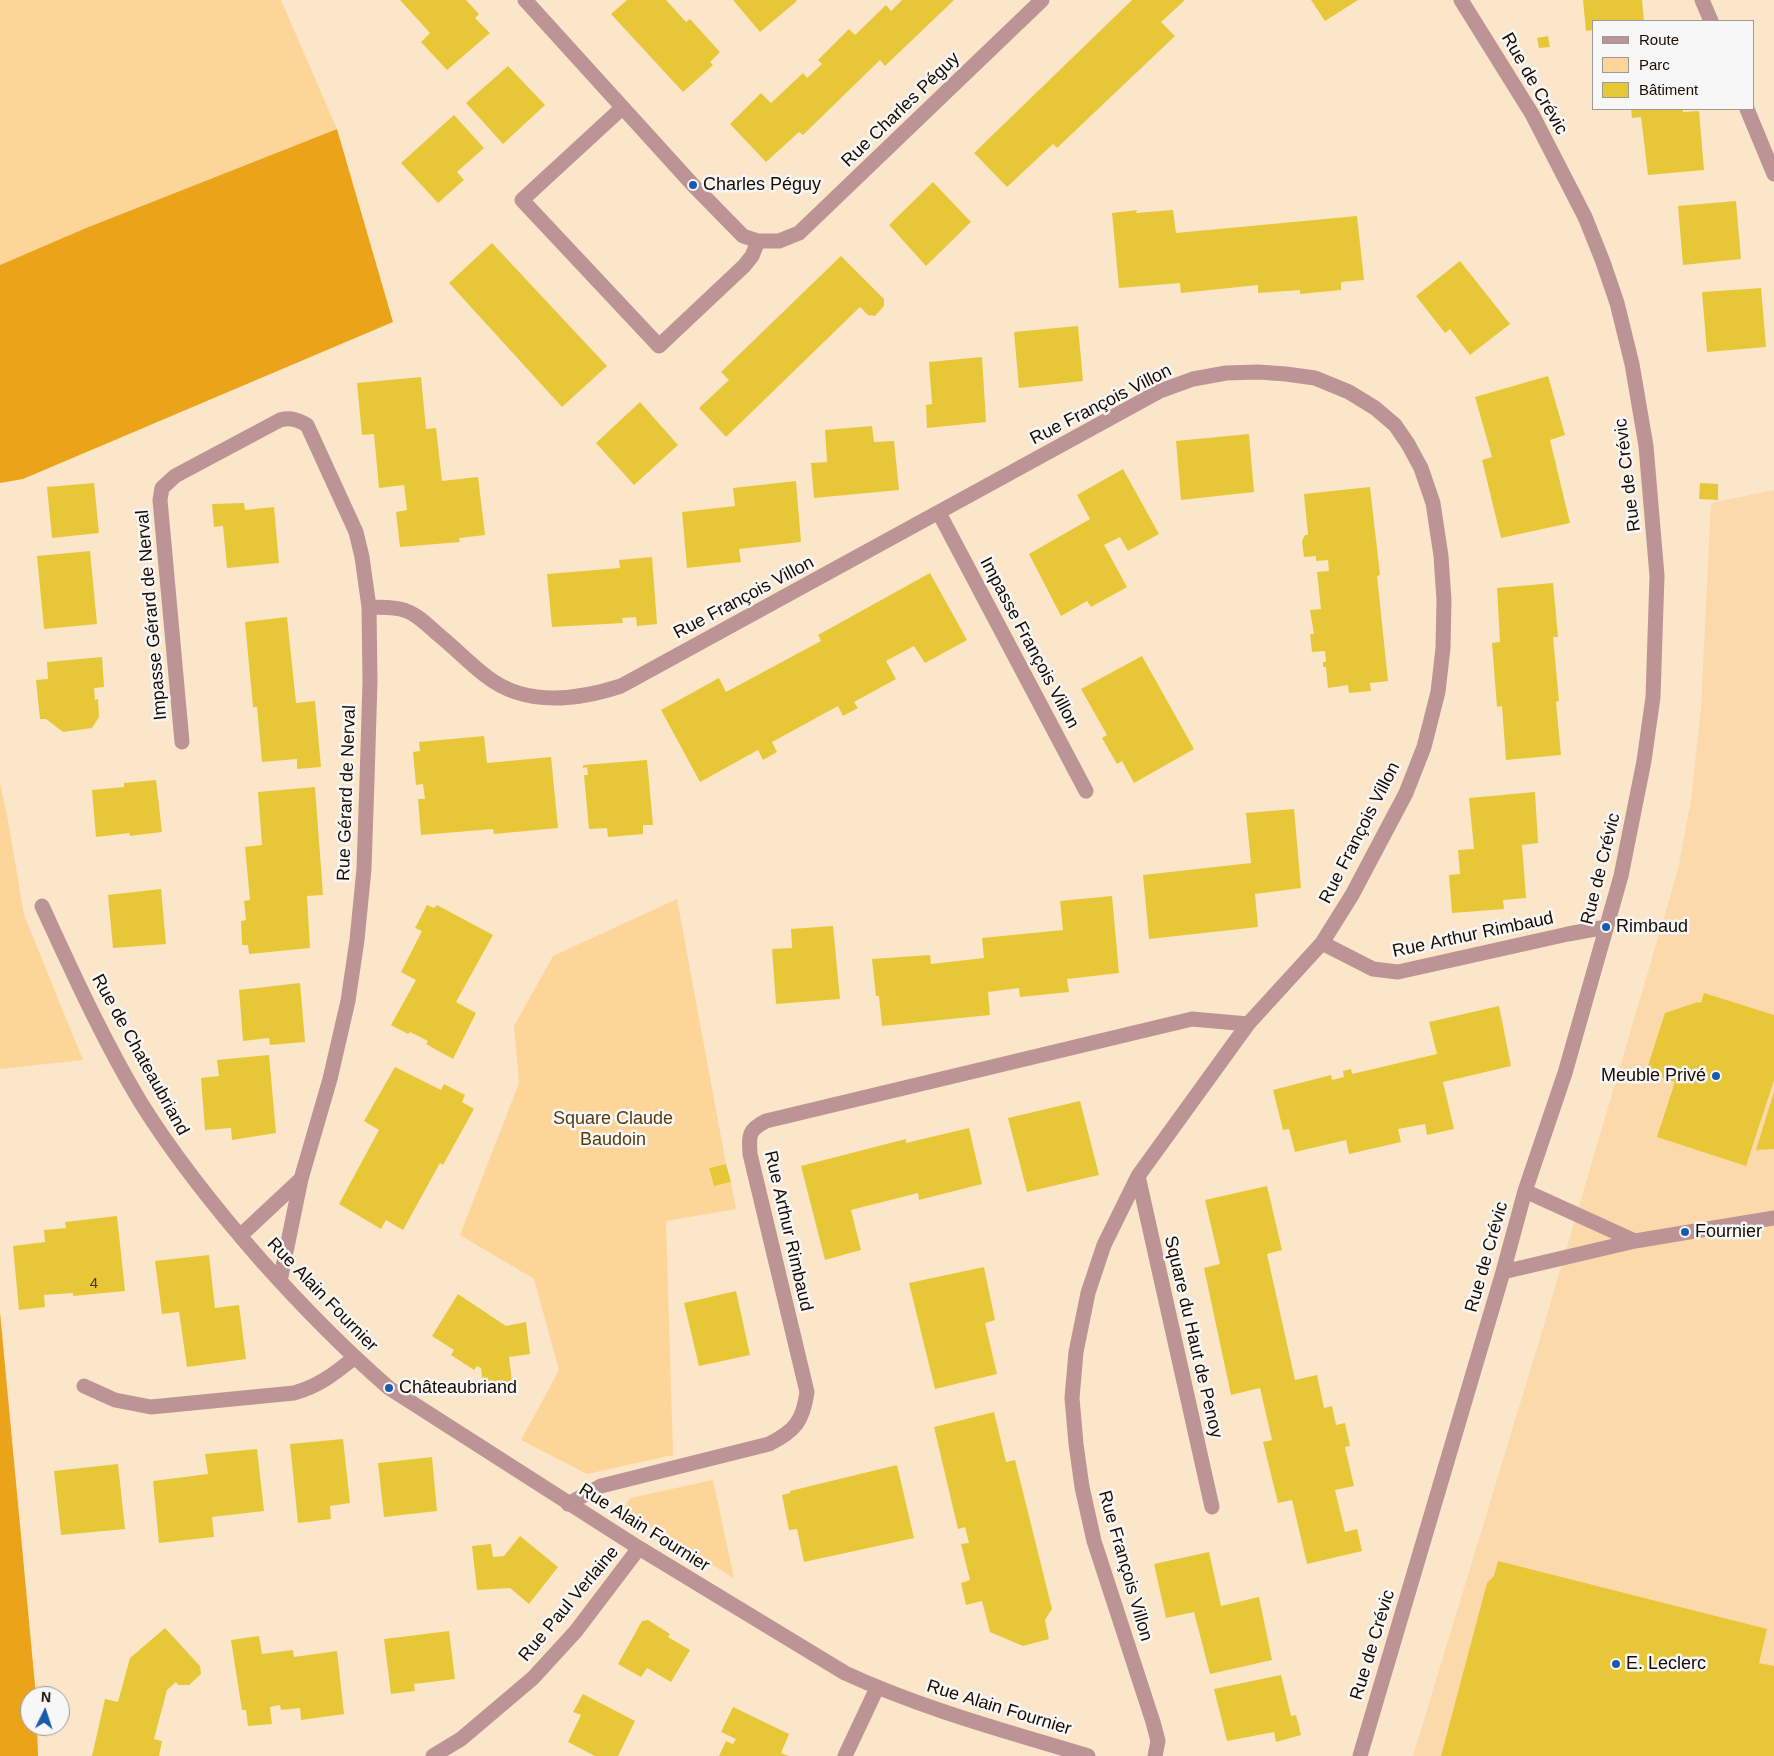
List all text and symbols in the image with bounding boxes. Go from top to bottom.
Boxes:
legend [1592,20,1754,110]
street label: Rue de Crévic [1496,29,1572,139]
text: Route [1639,31,1679,48]
street label: Rue Charles Péguy [837,48,965,172]
text: Parc [1639,56,1670,73]
text: Bâtiment [1639,81,1698,98]
place label: Charles Péguy [703,174,821,196]
marker: Charles Péguy [687,179,699,191]
street label: Rue François Villon [1027,360,1175,450]
street label: Rue de Crévic [1610,417,1646,533]
street label: Impasse Gérard de Nerval [132,509,172,721]
street label: Rue François Villon [670,552,818,644]
street label: Impasse François Villon [975,554,1083,732]
street label: Rue Gérard de Nerval [333,705,361,881]
street label: Rue François Villon [1315,759,1405,907]
street label: Rue de Crévic [1577,811,1625,927]
street label: Rue Arthur Rimbaud [1391,907,1555,963]
place label: Rimbaud [1616,916,1688,938]
marker: Rimbaud [1600,921,1612,933]
street label: Rue de Chateaubriand [87,971,193,1139]
place label: Meuble Privé [1601,1065,1706,1087]
marker: Meuble Privé [1710,1070,1722,1082]
park label: Square Claude Baudoin [553,1108,673,1150]
street label: Rue Arthur Rimbaud [759,1149,817,1313]
street label: Rue de Crévic [1461,1199,1513,1315]
place label: Fournier [1695,1221,1762,1243]
marker: Fournier [1679,1226,1691,1238]
street label: Rue Alain Fournier [262,1234,382,1356]
street label: Square du Haut de Penoy [1159,1234,1227,1440]
house number: 4 [90,1275,98,1293]
place label: Châteaubriand [399,1377,517,1399]
marker: Châteaubriand [383,1382,395,1394]
street label: Rue Alain Fournier [575,1479,713,1577]
street label: Rue François Villon [1093,1488,1157,1644]
street label: Rue Paul Verlaine [514,1542,624,1666]
street label: Rue de Crévic [1346,1587,1400,1703]
place label: E. Leclerc [1626,1653,1706,1675]
marker: E. Leclerc [1610,1658,1622,1670]
street label: Rue Alain Fournier [924,1676,1074,1740]
north arrow [20,1686,70,1736]
text: N [40,1689,52,1705]

